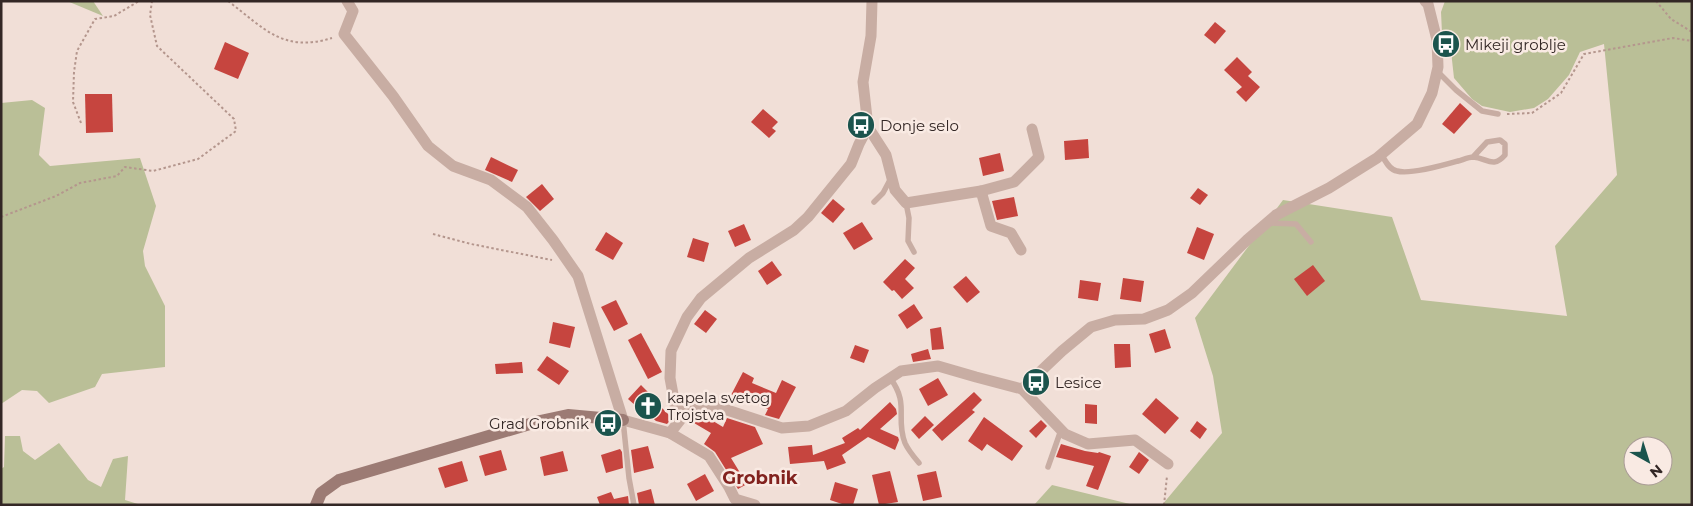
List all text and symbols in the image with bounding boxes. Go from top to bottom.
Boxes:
bus stop icon: Mikeji groblje [1431,29,1461,59]
place label: Mikeji groblje [1465,35,1566,54]
bus stop icon: Donje selo [846,110,876,140]
place label: Donje selo [880,116,959,135]
bus stop icon: Lesice [1021,367,1051,397]
place label: Lesice [1055,373,1102,392]
place label: kapela svetog Trojstva [667,388,770,424]
church icon: kapela svetog Trojstva [633,391,663,421]
bus stop icon: Grad Grobnik [593,408,623,438]
place label: Grad Grobnik [489,414,589,433]
north arrow [1623,436,1673,486]
text: N [1646,461,1666,482]
district label: Grobnik [722,467,798,489]

